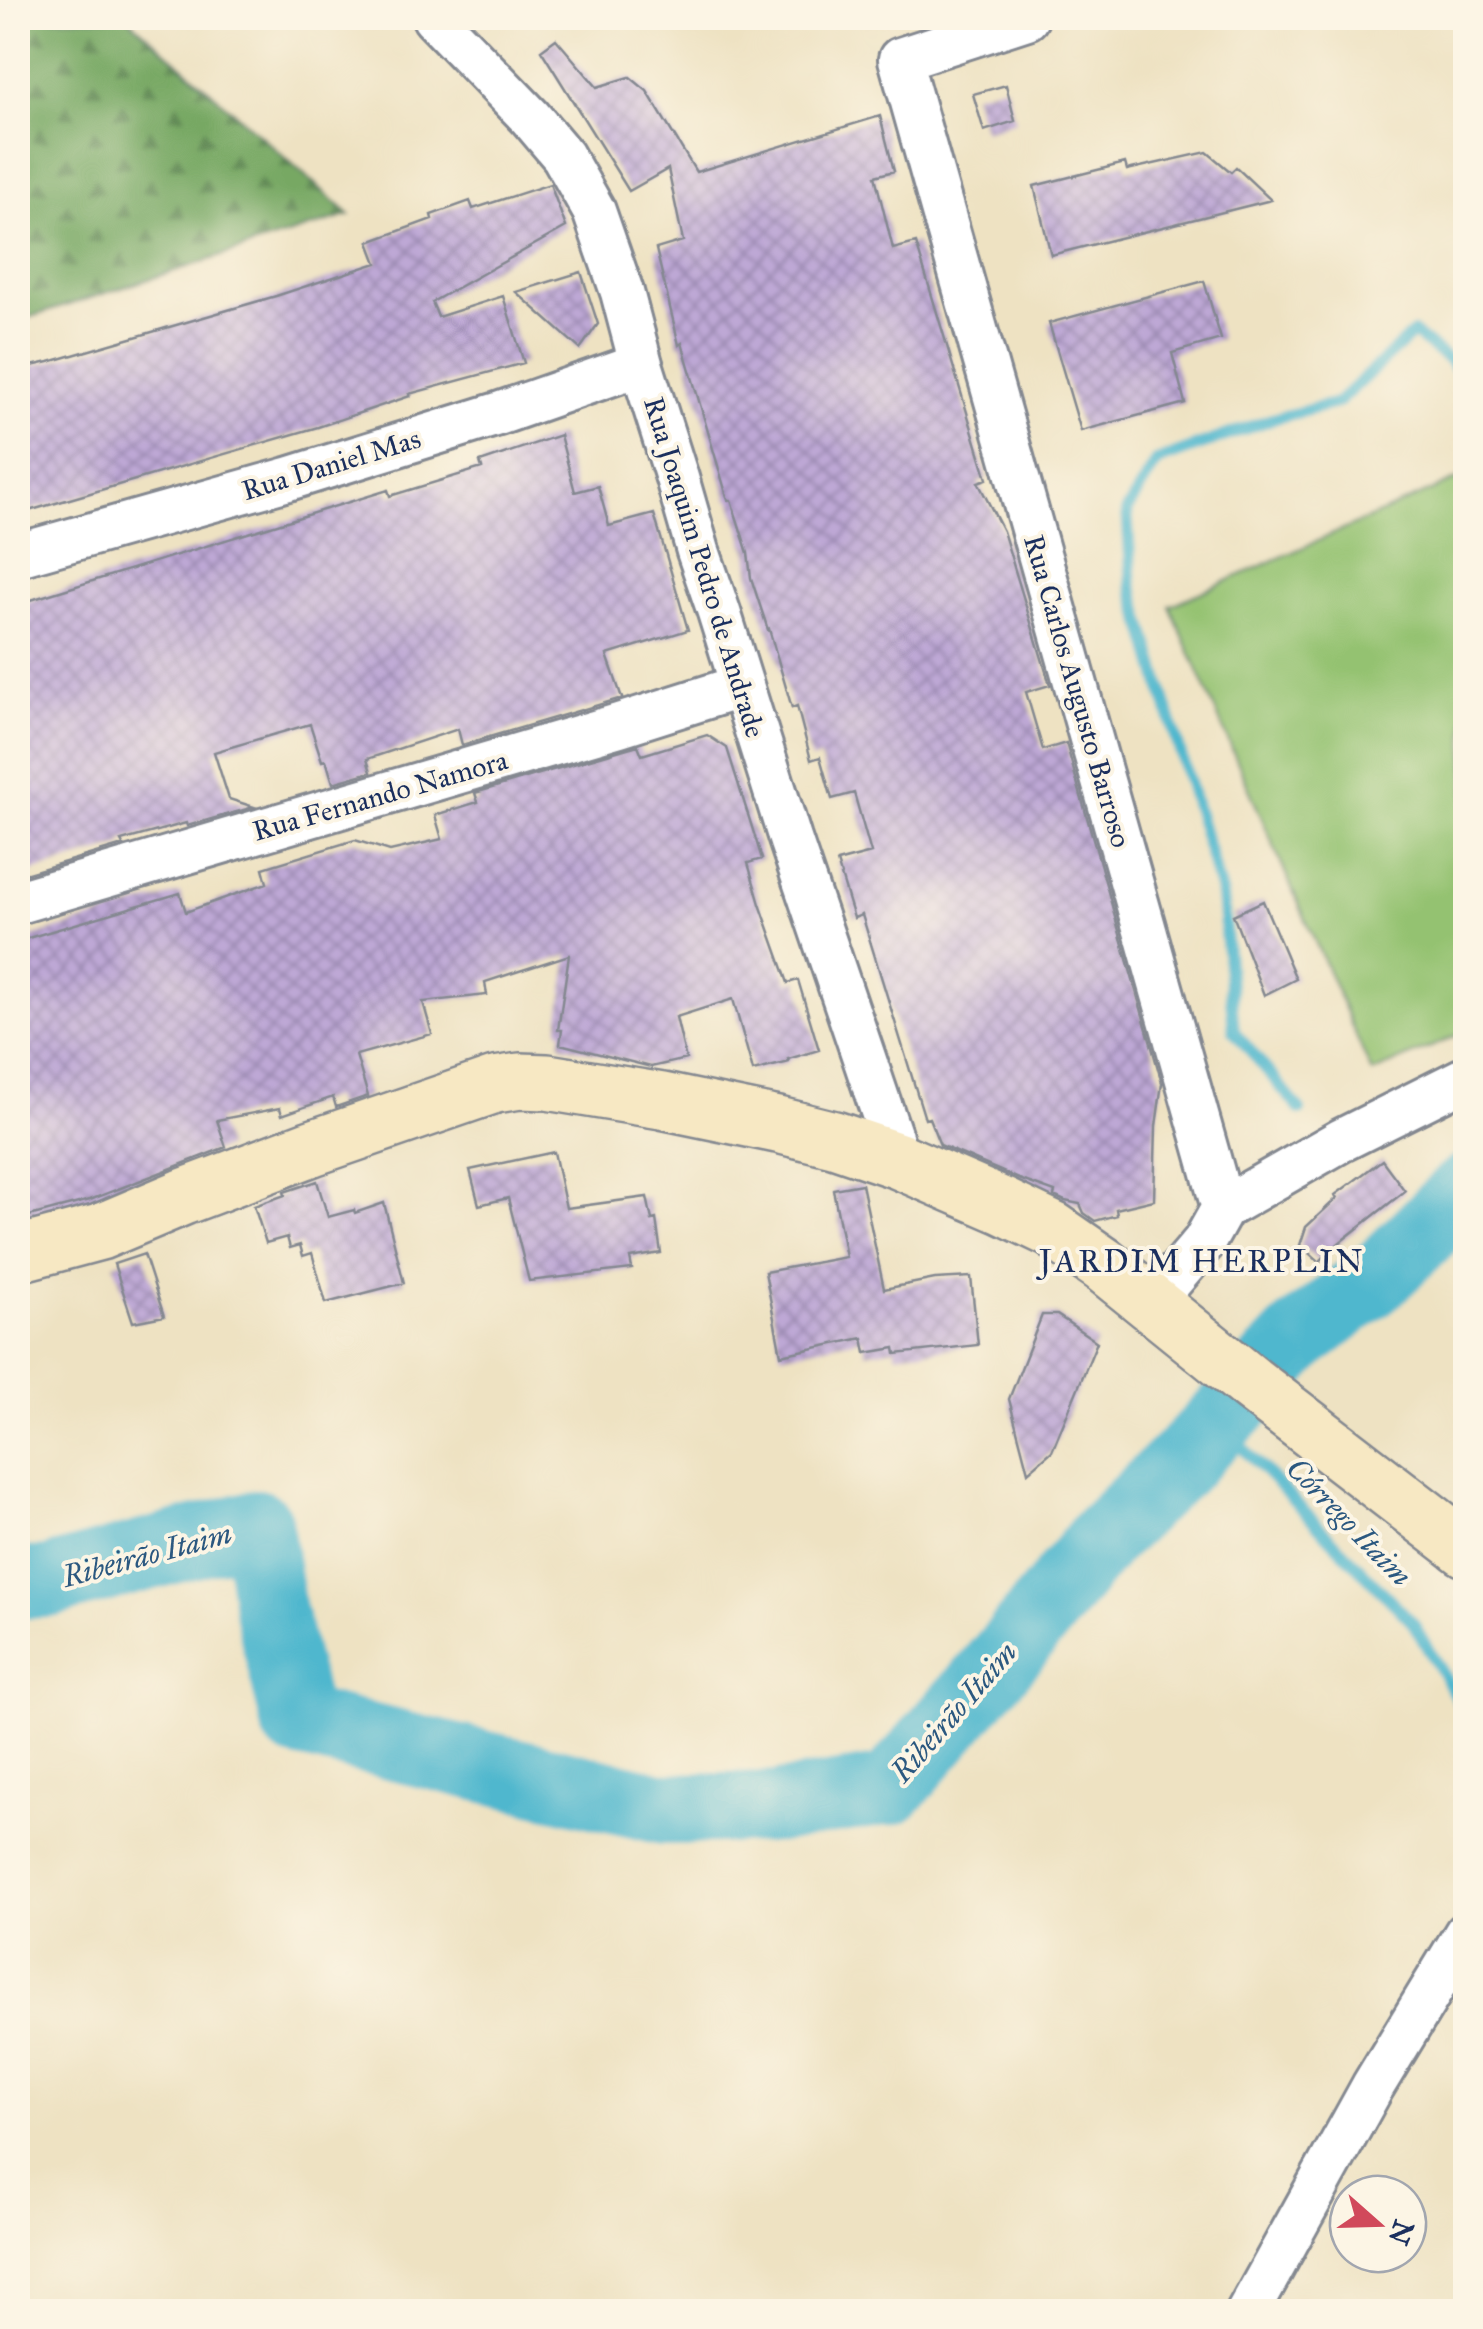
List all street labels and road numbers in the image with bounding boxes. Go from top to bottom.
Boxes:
street label: Rua Joaquim Pedro de Andrade [636,393,773,742]
street label: Rua Daniel Mas [238,421,425,508]
street label: Rua Carlos Augusto Barroso [1016,531,1139,852]
street label: Rua Fernando Namora [249,742,512,849]

